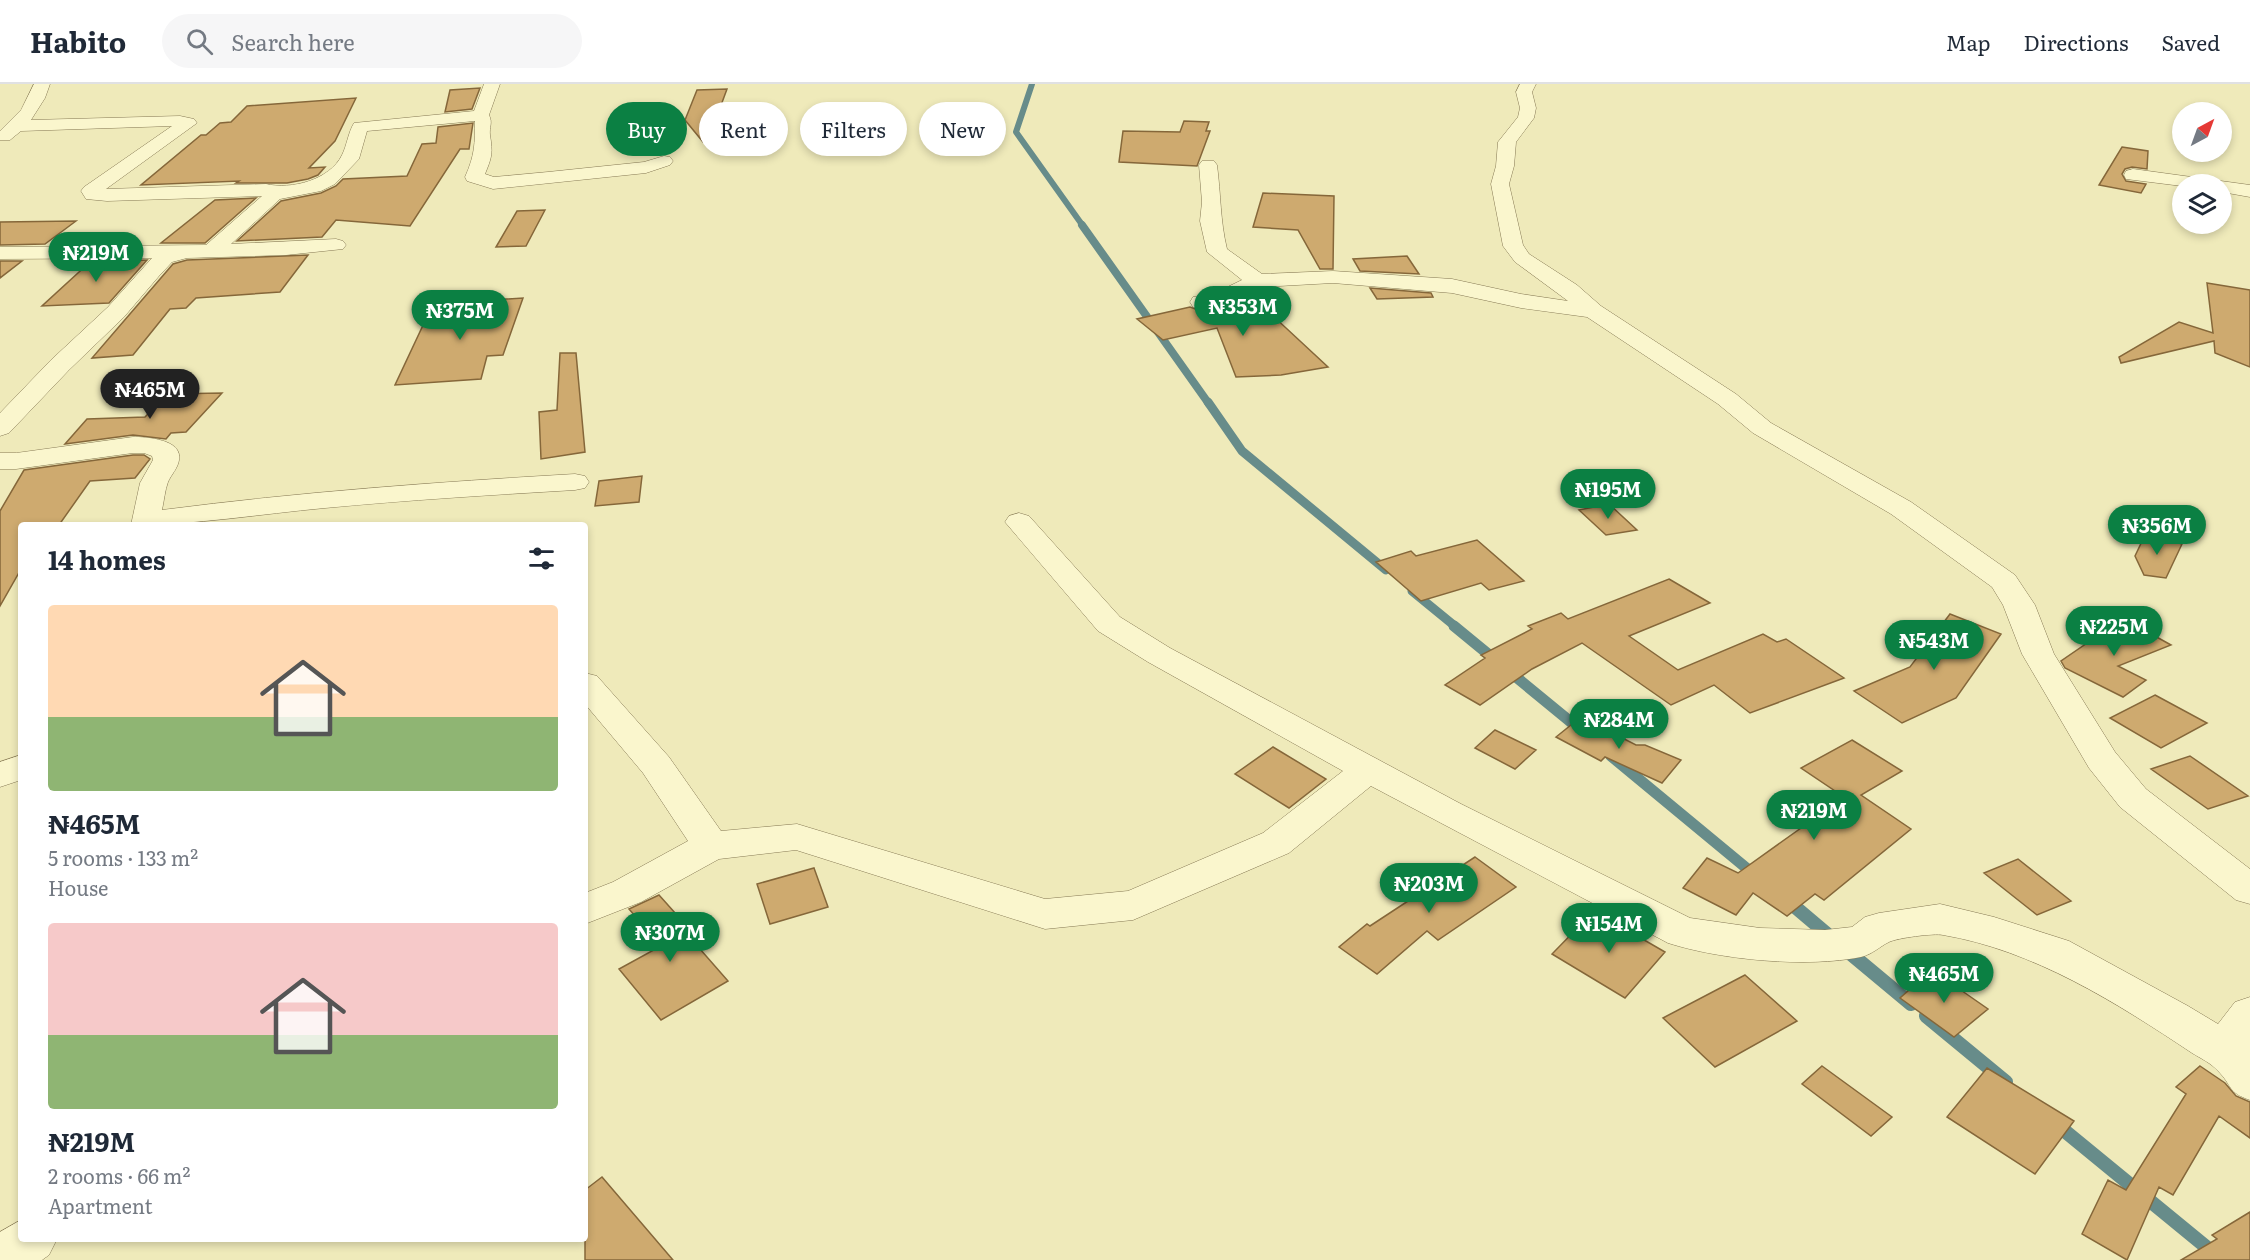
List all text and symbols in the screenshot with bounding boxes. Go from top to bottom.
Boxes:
search box [162,14,582,68]
text: Habito [30,20,126,62]
icon: search [183,25,216,58]
text: Search here [231,25,355,58]
text: Map [1946,26,1991,57]
text: Directions [2024,26,2129,57]
text: Saved [2162,26,2220,57]
chip: Buy [606,102,687,156]
chip: Rent [699,102,788,156]
chip: Filters [800,102,907,156]
chip: New [919,102,1006,156]
north arrow [2172,102,2232,162]
map controls [2172,102,2232,234]
button: layers [2172,174,2232,234]
pin: ₦219M [54,232,138,283]
text: ₦219M [62,236,130,266]
pin: ₦353M [1201,286,1285,337]
pin: ₦375M [418,290,502,341]
text: ₦353M [1208,290,1278,320]
text: ₦375M [426,294,494,324]
pin: ₦465M [108,369,192,420]
text: ₦465M [114,373,186,403]
pin: ₦195M [1566,469,1650,520]
text: ₦195M [1574,473,1642,503]
pin: ₦356M [2115,505,2199,556]
text: ₦356M [2122,509,2192,539]
text: 14 homes [48,539,166,578]
icon: filters [525,542,558,575]
pin: ₦225M [2072,606,2156,657]
text: ₦225M [2080,610,2148,640]
pin: ₦543M [1892,620,1976,671]
text: ₦543M [1899,624,1969,654]
icon: home [249,644,357,752]
pin: ₦284M [1577,699,1661,750]
text: ₦284M [1583,703,1655,733]
pin: ₦219M [1772,790,1856,841]
text: ₦219M [1780,794,1848,824]
text: ₦465M [48,803,140,842]
text: 5 rooms · 133 m² [48,842,198,872]
pin: ₦203M [1387,863,1471,914]
text: ₦203M [1394,867,1464,897]
text: House [48,872,108,902]
pin: ₦154M [1567,903,1651,954]
text: ₦154M [1575,907,1643,937]
pin: ₦307M [628,912,712,963]
text: ₦307M [635,916,705,946]
pin: ₦465M [1902,953,1986,1004]
text: ₦465M [1908,957,1980,987]
icon: home [249,962,357,1070]
text: ₦219M [48,1121,135,1160]
text: 2 rooms · 66 m² [48,1160,190,1190]
text: Apartment [48,1190,153,1220]

